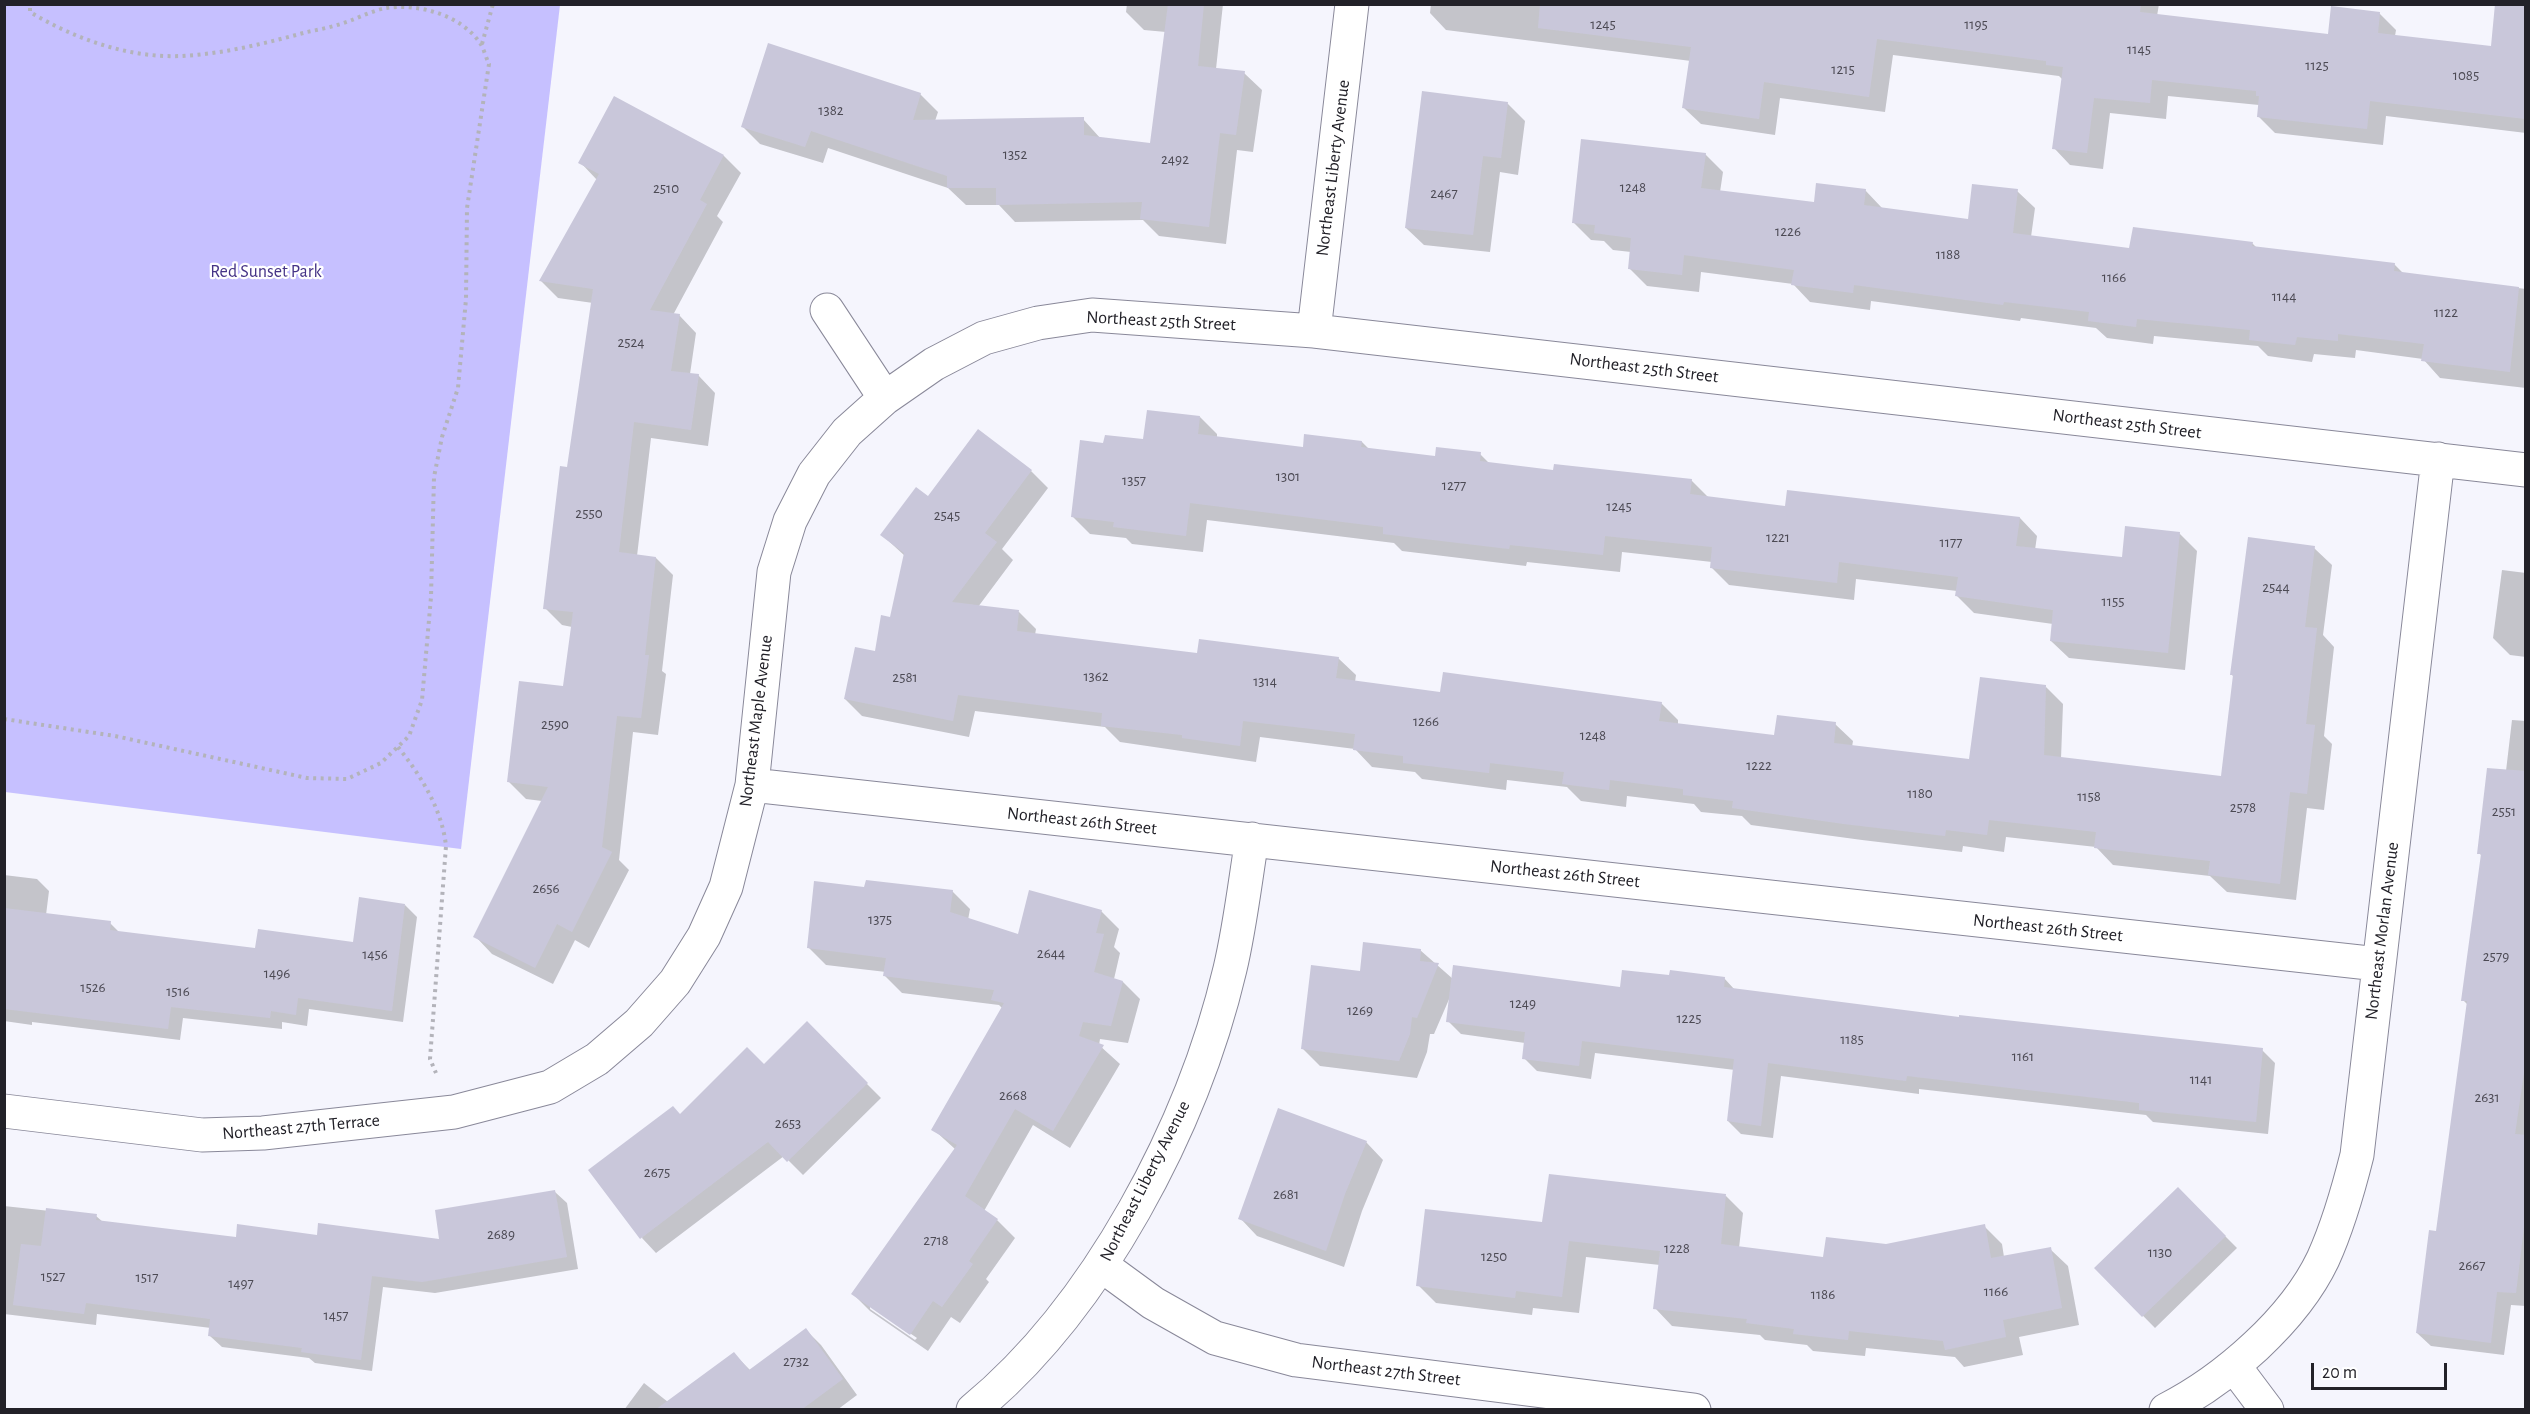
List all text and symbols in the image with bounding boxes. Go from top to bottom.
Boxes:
house number: 1245 [1590,15,1616,33]
house number: 1195 [1964,15,1988,33]
house number: 1145 [2127,40,2151,58]
house number: 1125 [2305,56,2329,74]
house number: 1215 [1831,60,1855,78]
house number: 1085 [2453,66,2479,84]
street label: Northeast Liberty Avenue [1311,79,1355,257]
house number: 1382 [818,101,844,119]
house number: 1352 [1003,145,1027,163]
house number: 2492 [1161,150,1189,168]
house number: 1248 [1620,178,1646,196]
house number: 2510 [653,179,679,197]
house number: 2467 [1430,184,1458,202]
house number: 1226 [1775,222,1801,240]
house number: 1188 [1936,245,1960,263]
park label: Red Sunset Park [210,261,322,283]
house number: 1166 [2102,268,2126,286]
house number: 1144 [2272,287,2296,305]
house number: 1122 [2434,303,2458,321]
street label: Northeast 25th Street [1086,306,1236,336]
house number: 2524 [617,333,645,351]
street label: Northeast 25th Street [1568,348,1720,388]
street label: Northeast 25th Street [2051,404,2203,444]
house number: 1301 [1276,467,1300,485]
house number: 1357 [1122,471,1146,489]
house number: 1277 [1442,476,1466,494]
house number: 1245 [1606,497,1632,515]
house number: 2550 [575,504,603,522]
house number: 2545 [934,506,960,524]
house number: 1221 [1766,528,1790,546]
house number: 1177 [1940,533,1962,551]
house number: 2544 [2262,578,2290,596]
house number: 1155 [2102,592,2124,610]
street label: Northeast Maple Avenue [735,634,777,808]
house number: 1362 [1083,667,1109,685]
house number: 2581 [892,668,918,686]
house number: 1314 [1253,672,1277,690]
house number: 1266 [1413,712,1439,730]
house number: 2590 [541,715,569,733]
house number: 1248 [1580,726,1606,744]
house number: 1222 [1746,756,1772,774]
house number: 1180 [1907,784,1933,802]
house number: 1158 [2077,787,2101,805]
house number: 2578 [2230,798,2256,816]
street label: Northeast 26th Street [1006,802,1158,840]
house number: 2551 [2492,802,2516,820]
street label: Northeast Morlan Avenue [2360,841,2404,1021]
street label: Northeast 26th Street [1489,855,1641,893]
house number: 2656 [532,879,560,897]
street label: Northeast 26th Street [1972,909,2124,947]
house number: 1375 [868,910,892,928]
house number: 2644 [1037,944,1065,962]
house number: 1456 [362,945,388,963]
house number: 2579 [2483,947,2509,965]
house number: 1496 [264,964,290,982]
house number: 1526 [80,978,106,996]
house number: 1516 [166,982,190,1000]
house number: 1249 [1510,994,1536,1012]
house number: 1269 [1347,1001,1373,1019]
house number: 1225 [1676,1009,1702,1027]
house number: 1185 [1840,1030,1864,1048]
house number: 1161 [2012,1047,2034,1065]
house number: 1141 [2190,1070,2212,1088]
house number: 2668 [999,1086,1027,1104]
house number: 2631 [2474,1088,2500,1106]
street label: Northeast Liberty Avenue [1095,1097,1195,1265]
street label: Northeast 27th Terrace [221,1109,381,1145]
house number: 2653 [775,1114,801,1132]
house number: 2675 [644,1163,670,1181]
house number: 2681 [1273,1185,1299,1203]
house number: 2689 [487,1225,515,1243]
house number: 2718 [923,1231,949,1249]
house number: 1228 [1664,1239,1690,1257]
house number: 1130 [2148,1243,2172,1261]
house number: 1250 [1481,1247,1507,1265]
house number: 2667 [2458,1256,2486,1274]
house number: 1527 [41,1267,65,1285]
house number: 1517 [136,1268,158,1286]
house number: 1497 [228,1274,254,1292]
house number: 1166 [1984,1282,2008,1300]
house number: 1186 [1811,1285,1835,1303]
house number: 1457 [324,1306,348,1324]
street label: Northeast 27th Street [1310,1351,1462,1391]
scale bar [2314,1351,2450,1389]
house number: 2732 [783,1352,809,1370]
text: 20 m [2322,1364,2357,1382]

